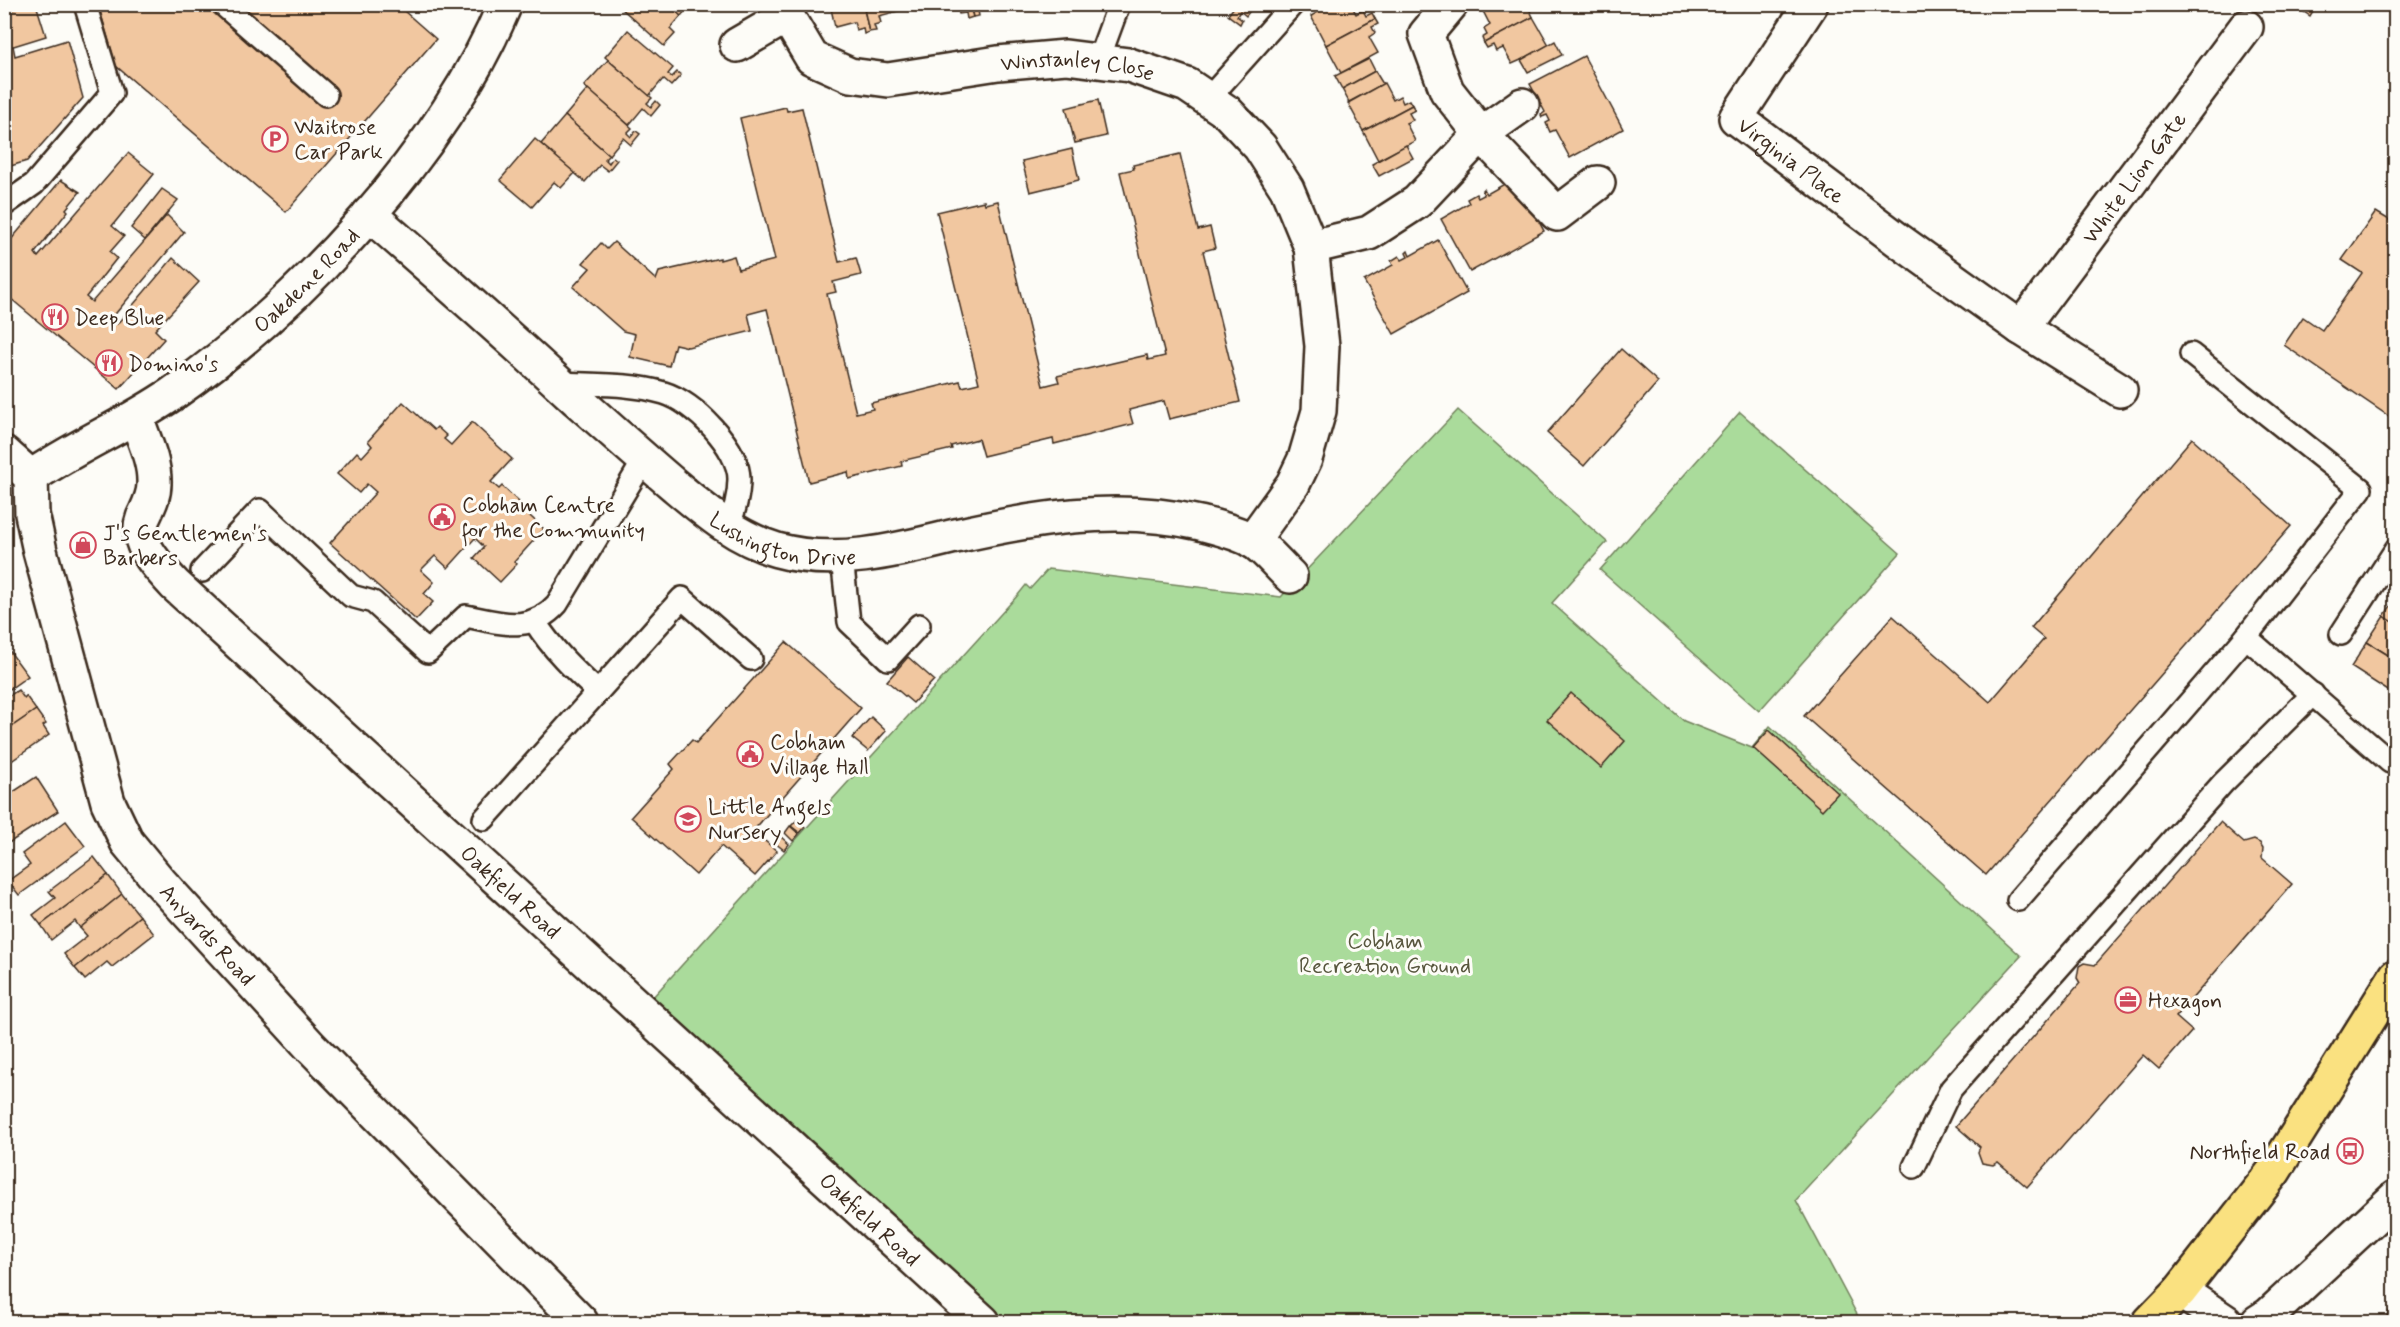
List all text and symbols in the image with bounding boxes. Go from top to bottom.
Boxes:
street label: Winstanley Close [1000,45,1158,89]
street label: White Lion Gate [2077,107,2194,250]
street label: Virginia Place [1731,112,1850,211]
place label: Waitrose Car Park [294,114,383,167]
parking icon: Waitrose Car Park [260,124,290,154]
street label: Oakdene Road [248,223,367,340]
restaurant icon: Deep Blue [40,302,70,332]
place label: Deep Blue [74,305,164,333]
restaurant icon: Domino's [94,348,124,378]
place label: Domino's [128,351,219,379]
place label: Cobham Centre for the Community [462,492,645,547]
public building icon: Cobham Centre for the Community [427,502,457,532]
street label: Lushington Drive [703,506,857,573]
place label: J's Gentlemen's Barbers [103,520,267,573]
shop icon: J's Gentlemen's Barbers [68,530,98,560]
place label: Cobham Village Hall [770,729,869,783]
public building icon: Cobham Village Hall [735,739,765,769]
place label: Little Angels Nursery [708,794,831,847]
school or university icon: Little Angels Nursery [673,804,703,834]
street label: Oakfield Road [454,840,566,946]
street label: Anyards Road [153,879,260,993]
park label: Cobham Recreation Ground [1299,928,1471,981]
office icon: Hexagon [2113,985,2143,1015]
place label: Hexagon [2148,988,2222,1017]
bus stop icon: Northfield Road [2335,1136,2365,1166]
place label: Northfield Road [2189,1139,2330,1167]
street label: Oakfield Road [813,1168,925,1273]

